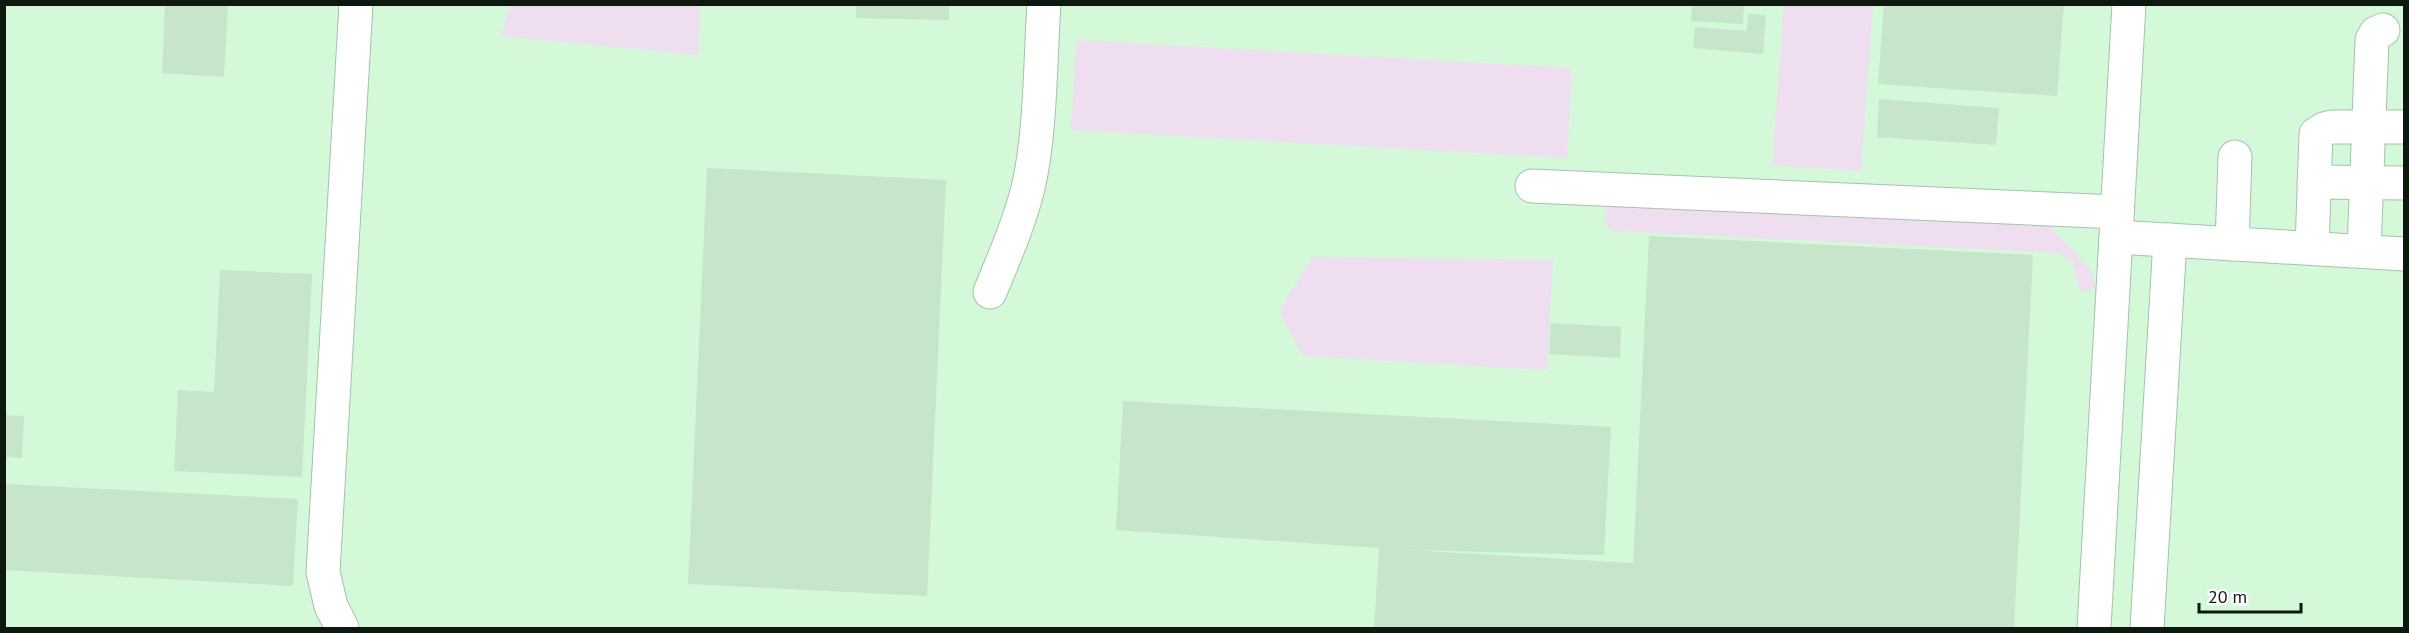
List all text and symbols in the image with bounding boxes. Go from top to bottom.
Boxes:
scale bar [2199,576,2301,614]
text: 20 m [2208,585,2247,608]

